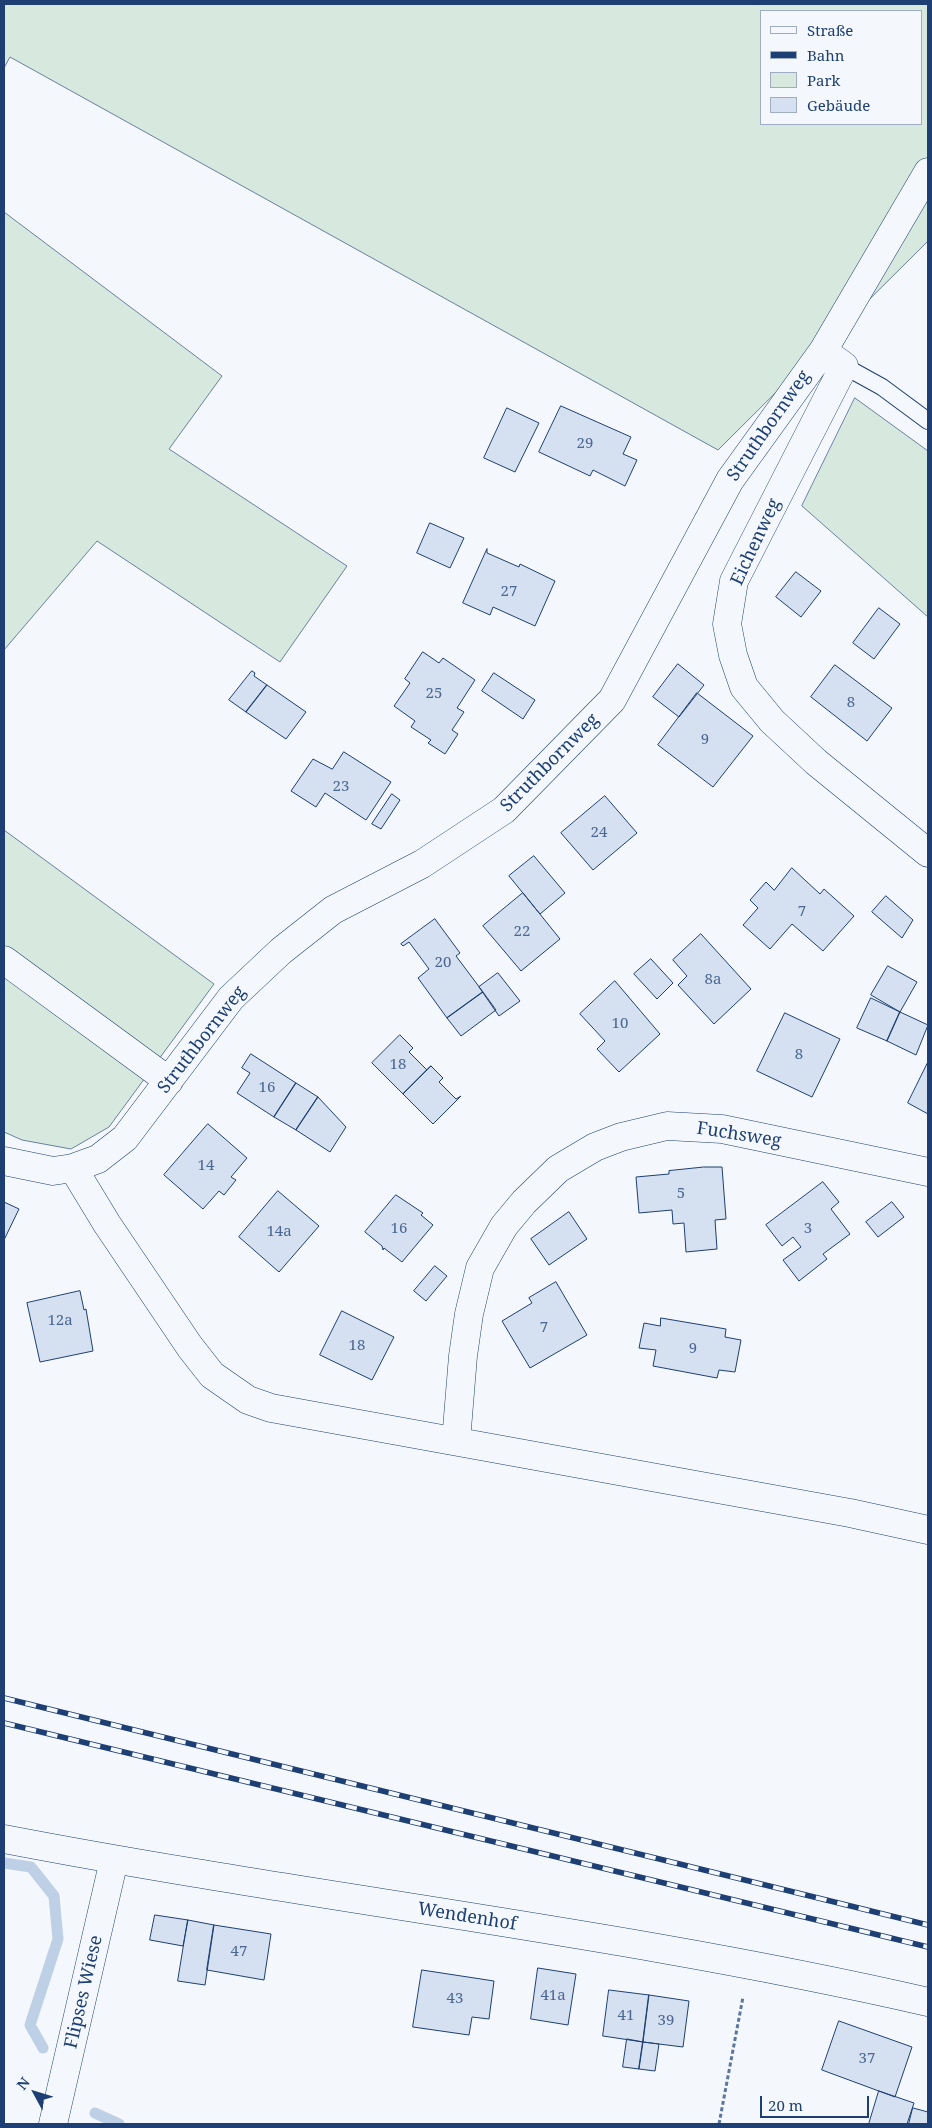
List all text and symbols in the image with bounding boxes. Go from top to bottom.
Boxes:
legend [760,10,922,125]
text: Straße [807,20,853,40]
text: Bahn [807,45,844,65]
text: Park [807,70,840,90]
text: Gebäude [807,95,870,115]
street label: Struthbornweg [723,366,815,486]
house number: 29 [577,435,593,453]
street label: Eichenweg [726,495,786,589]
house number: 27 [501,583,517,601]
house number: 25 [426,685,442,703]
house number: 8 [847,694,855,712]
street label: Struthbornweg [496,709,604,817]
house number: 9 [701,731,709,749]
house number: 23 [333,778,349,796]
house number: 24 [591,824,607,842]
house number: 7 [798,903,806,921]
house number: 22 [514,923,530,941]
house number: 20 [435,954,451,972]
house number: 8a [705,971,721,989]
street label: Struthbornweg [153,982,251,1098]
house number: 10 [612,1015,628,1033]
house number: 8 [795,1046,803,1064]
house number: 18 [390,1056,406,1074]
house number: 16 [259,1079,275,1097]
street label: Fuchsweg [695,1118,783,1152]
house number: 14 [198,1157,214,1175]
house number: 5 [677,1185,685,1203]
house number: 16 [391,1220,407,1238]
house number: 3 [804,1220,812,1238]
house number: 14a [266,1223,292,1241]
house number: 12a [47,1312,73,1330]
house number: 7 [540,1319,548,1337]
house number: 18 [349,1337,365,1355]
house number: 9 [689,1340,697,1358]
street label: Wendenhof [416,1899,518,1935]
street label: Flipses Wiese [60,1933,108,2051]
house number: 47 [231,1943,247,1961]
house number: 41a [540,1987,566,2005]
house number: 43 [447,1990,463,2008]
house number: 41 [618,2007,634,2025]
house number: 39 [658,2012,674,2030]
house number: 37 [859,2050,875,2068]
north arrow [10,2068,60,2118]
text: N [12,2073,34,2094]
scale bar [762,2086,871,2118]
text: 20 m [768,2095,803,2115]

